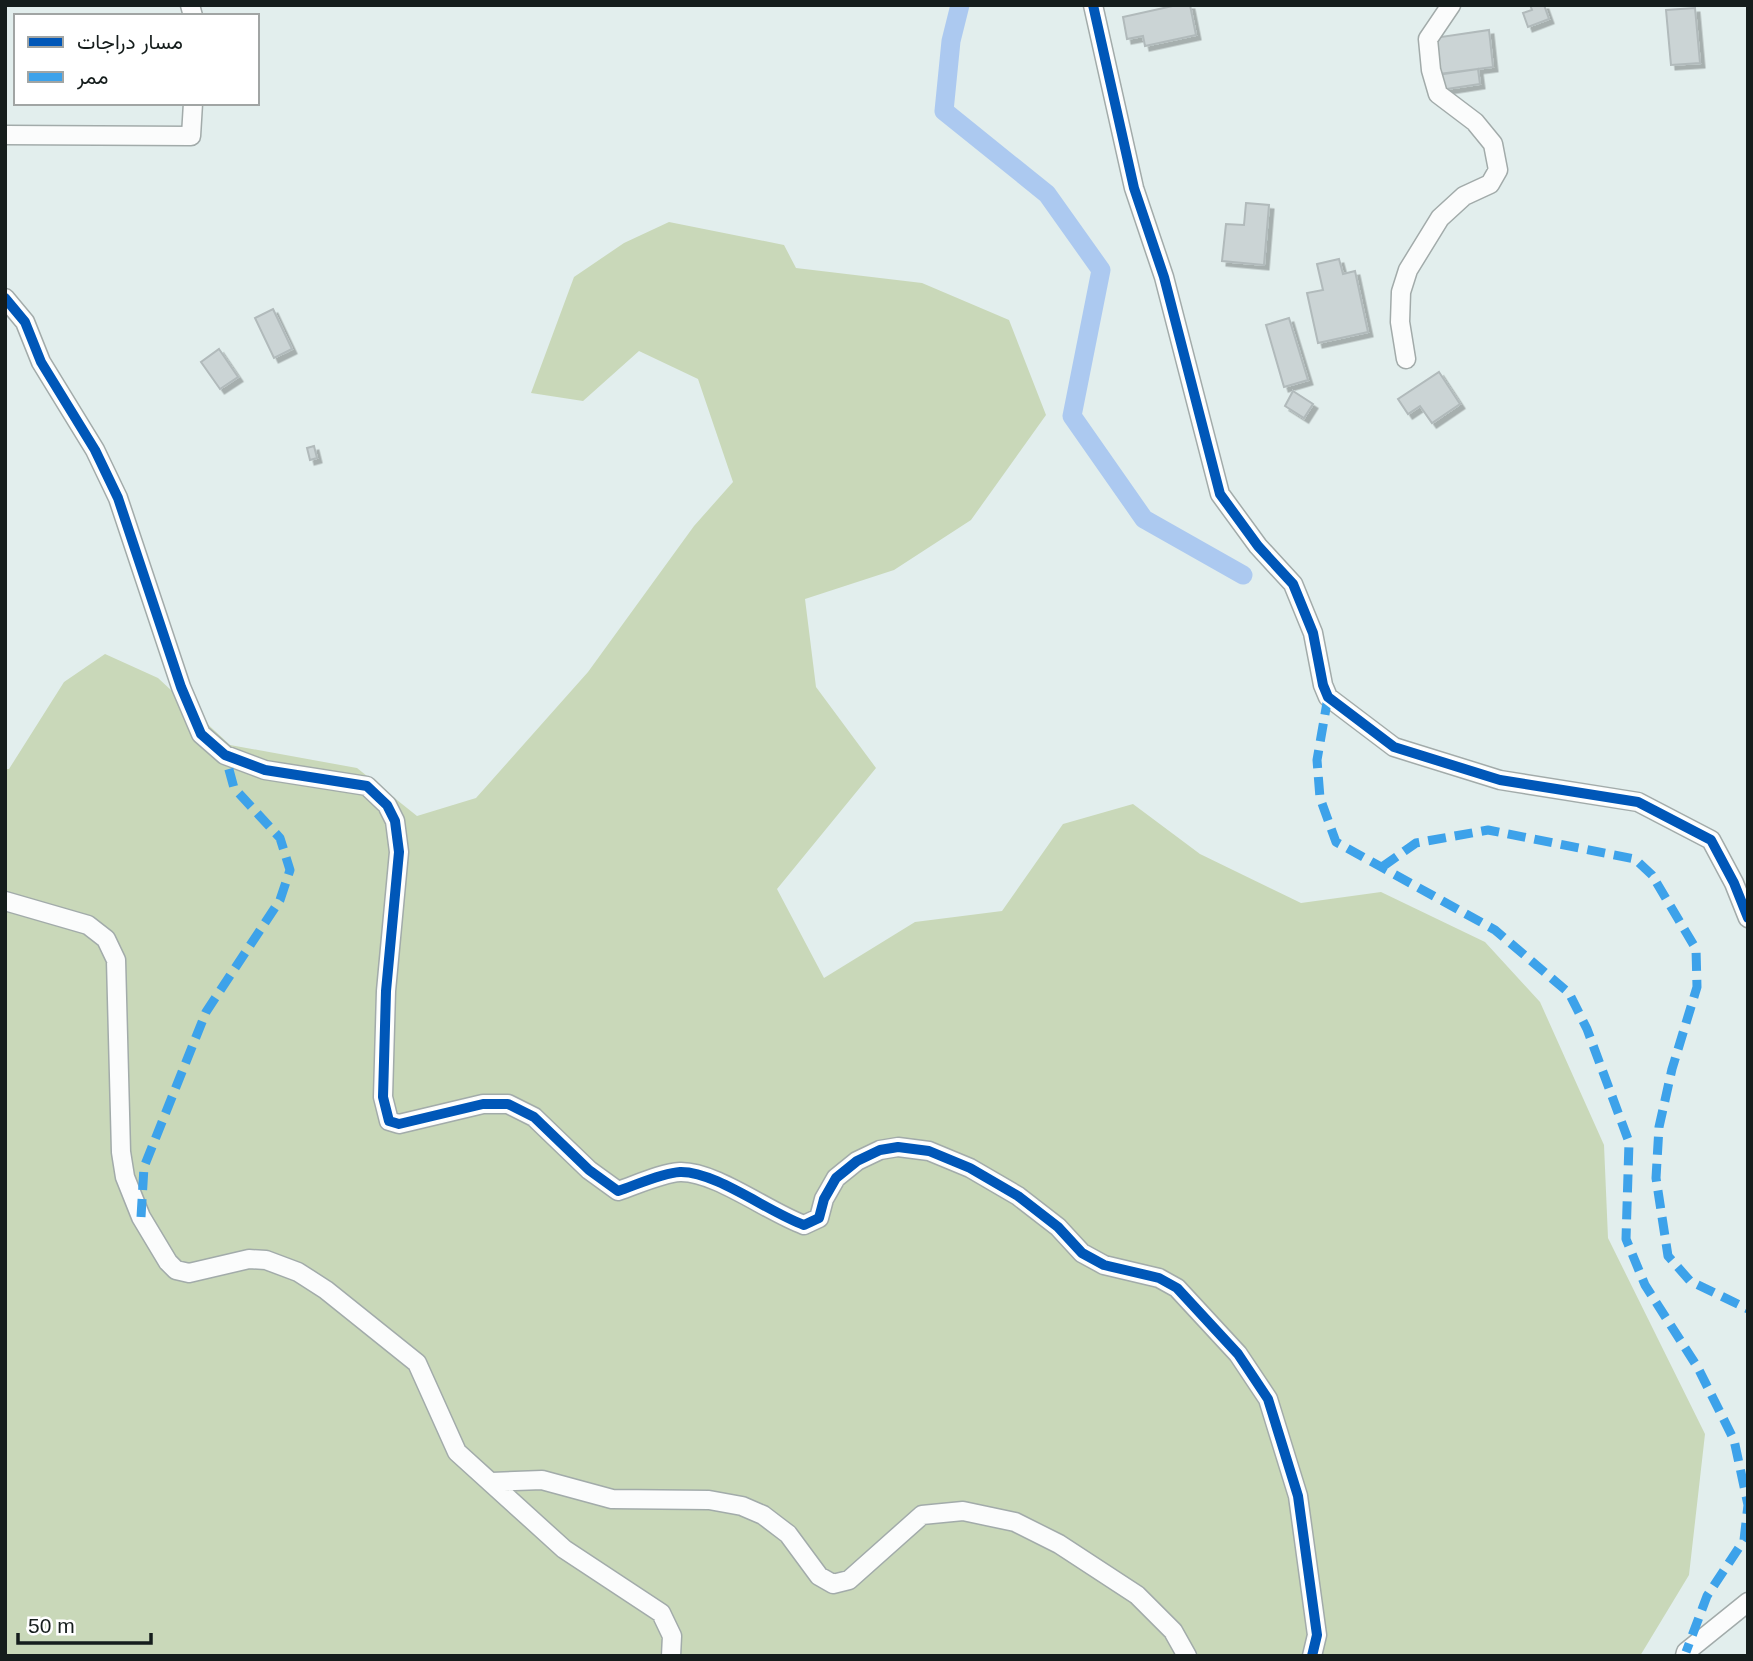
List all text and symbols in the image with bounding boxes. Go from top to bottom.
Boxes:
legend [14,14,259,105]
text: مسار دراجات [77,30,183,55]
text: ممر [76,65,108,90]
scale bar [18,1602,150,1646]
text: 50 m [28,1614,75,1637]

